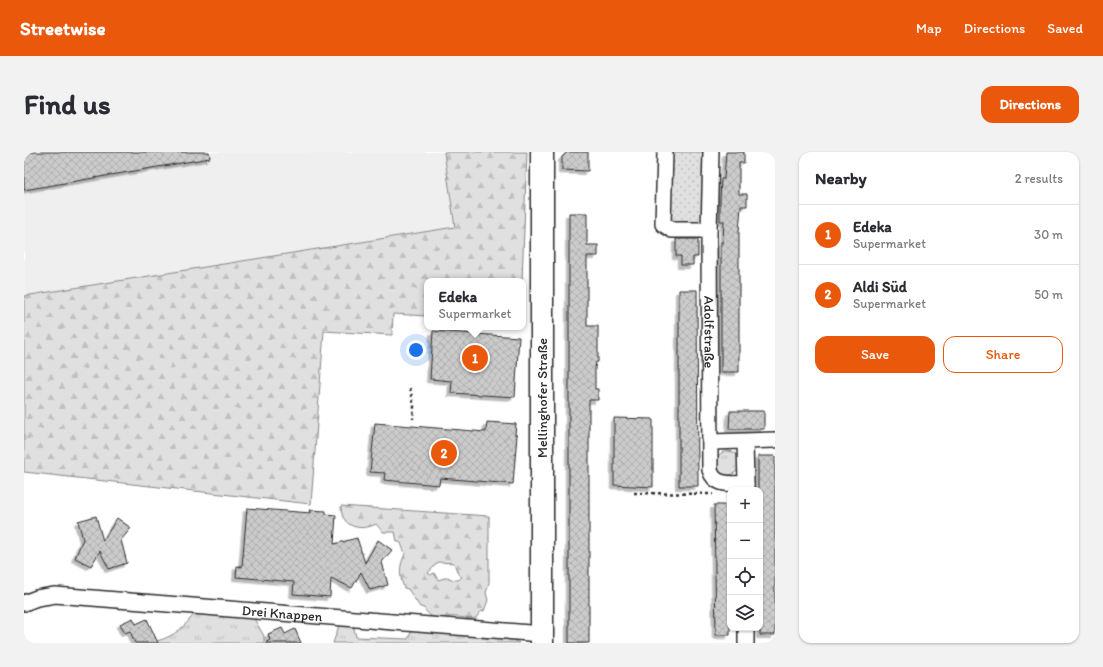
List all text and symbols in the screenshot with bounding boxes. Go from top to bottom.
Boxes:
text: Streetwise [20,17,106,40]
text: Map [916,20,942,37]
text: Directions [964,20,1025,37]
text: Saved [1047,20,1083,37]
button: Directions [981,86,1079,123]
text: Find us [24,87,111,121]
text: Nearby [815,168,867,188]
text: 2 results [1015,171,1063,186]
text: Edeka [853,218,892,236]
text: 1 [825,227,831,242]
text: 30 m [1034,227,1063,242]
text: Supermarket [853,236,926,251]
popup [424,278,526,330]
text: Aldi Süd [853,278,907,296]
text: 2 [825,287,831,302]
text: 50 m [1034,287,1063,302]
text: Edeka [438,288,477,306]
street label: Adolfstraße [701,296,718,368]
text: Supermarket [853,296,926,311]
text: Supermarket [438,306,512,321]
button: Save [815,336,935,373]
button: Share [943,336,1063,373]
street label: Mellinghofer Straße [534,338,551,458]
your location [406,340,426,360]
pin: 1 [462,343,488,373]
pin: 2 [431,438,457,468]
map controls [727,487,763,631]
button: + [727,487,763,523]
button: − [727,523,763,559]
button: locate [727,559,763,595]
button: layers [727,595,763,631]
street label: Drei Knappen [241,601,324,625]

